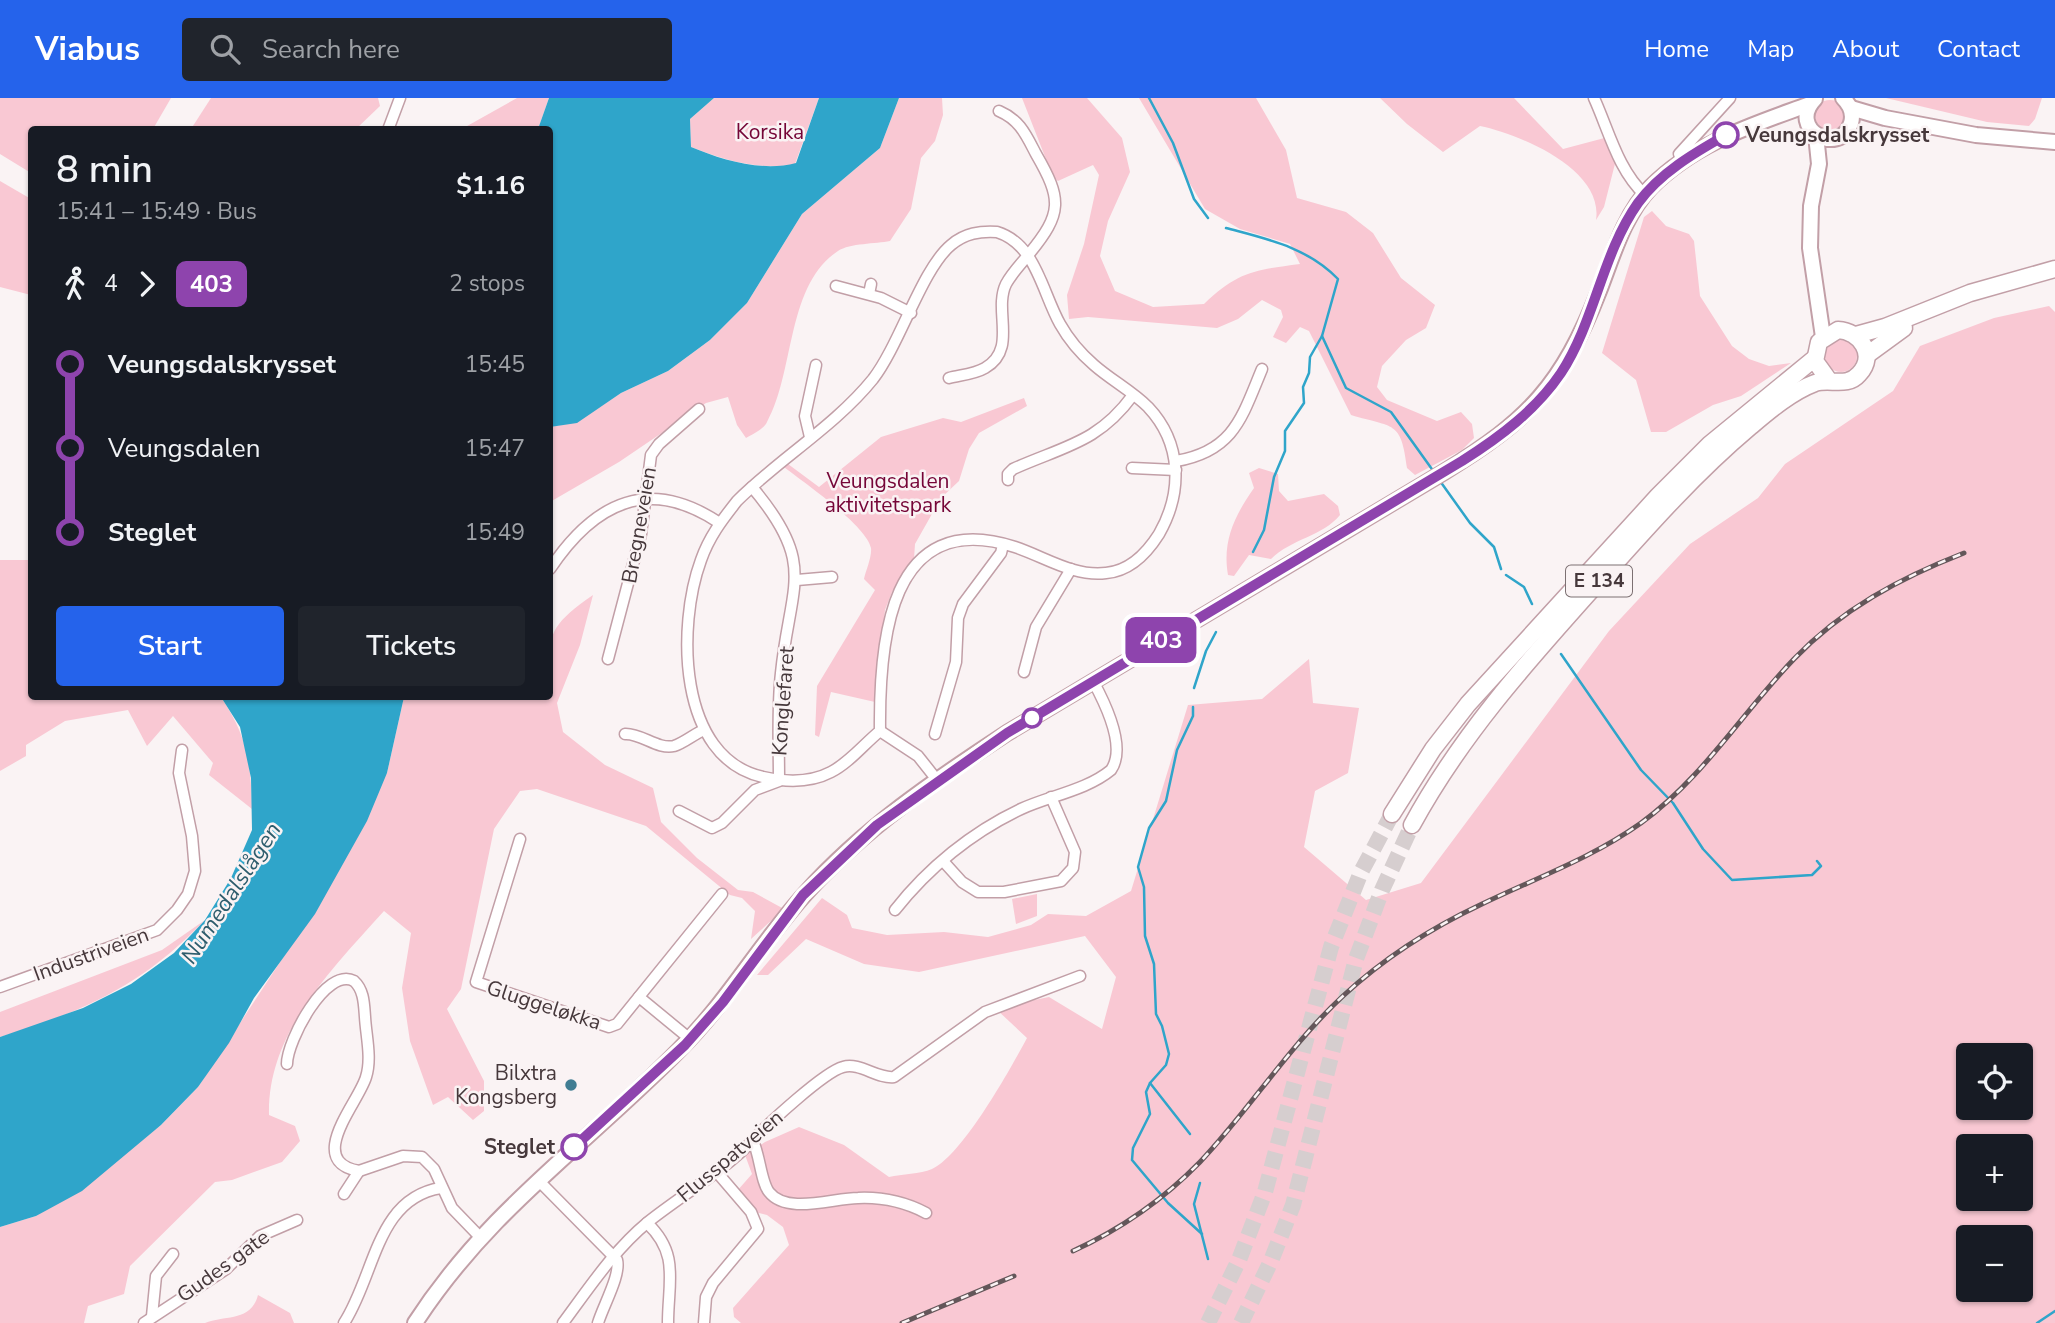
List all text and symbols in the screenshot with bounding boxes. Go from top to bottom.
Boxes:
search box [182,18,672,81]
text: Viabus [35,27,140,72]
icon: search [206,30,244,68]
text: Search here [262,32,400,67]
text: Home [1644,33,1709,65]
text: Map [1747,33,1794,65]
text: About [1832,33,1899,65]
text: Contact [1937,33,2020,65]
park label: Korsika [736,118,804,146]
place label: Veungsdalskrysset [1744,121,1930,149]
marker: Veungsdalskrysset [1713,122,1739,148]
text: 8 min [56,144,153,195]
text: $1.16 [456,168,525,203]
text: 15:41 – 15:49 · Bus [56,196,257,227]
icon: walk [56,265,94,303]
icon: forward [128,265,166,303]
text: 4 [104,268,118,299]
text: 403 [190,268,233,300]
text: 2 stops [449,268,525,299]
text: Veungsdalskrysset [108,347,336,382]
text: 15:45 [465,349,525,380]
text: Veungsdalen [108,431,260,466]
text: 15:47 [465,433,525,464]
street label: Bregneveien [615,465,663,585]
park label: Veungsdalen aktivitetspark [825,467,952,519]
text: Steglet [108,515,196,550]
text: 15:49 [465,517,525,548]
road number: E 134 [1566,566,1632,596]
button: Start [56,606,284,686]
button: Tickets [298,606,525,686]
line badge: 403 [1121,617,1201,663]
text: 403 [1139,624,1183,656]
street label: Konglefaret [765,645,801,757]
unlabelled marker [1022,708,1042,728]
water label: Numedalslågen [174,816,288,970]
street label: Industriveien [29,920,153,988]
street label: Gluggeløkka [483,973,605,1037]
map controls [1956,1043,2033,1302]
button: locate [1956,1043,2033,1120]
place label: Bilxtra Kongsberg [455,1059,557,1111]
marker: Bilxtra Kongsberg [563,1077,579,1093]
street label: Flusspatveien [671,1103,789,1209]
place label: Steglet [484,1133,556,1161]
marker: Steglet [561,1134,587,1160]
button: + [1956,1134,2033,1211]
street label: Gudes gate [171,1223,275,1309]
button: − [1956,1225,2033,1302]

